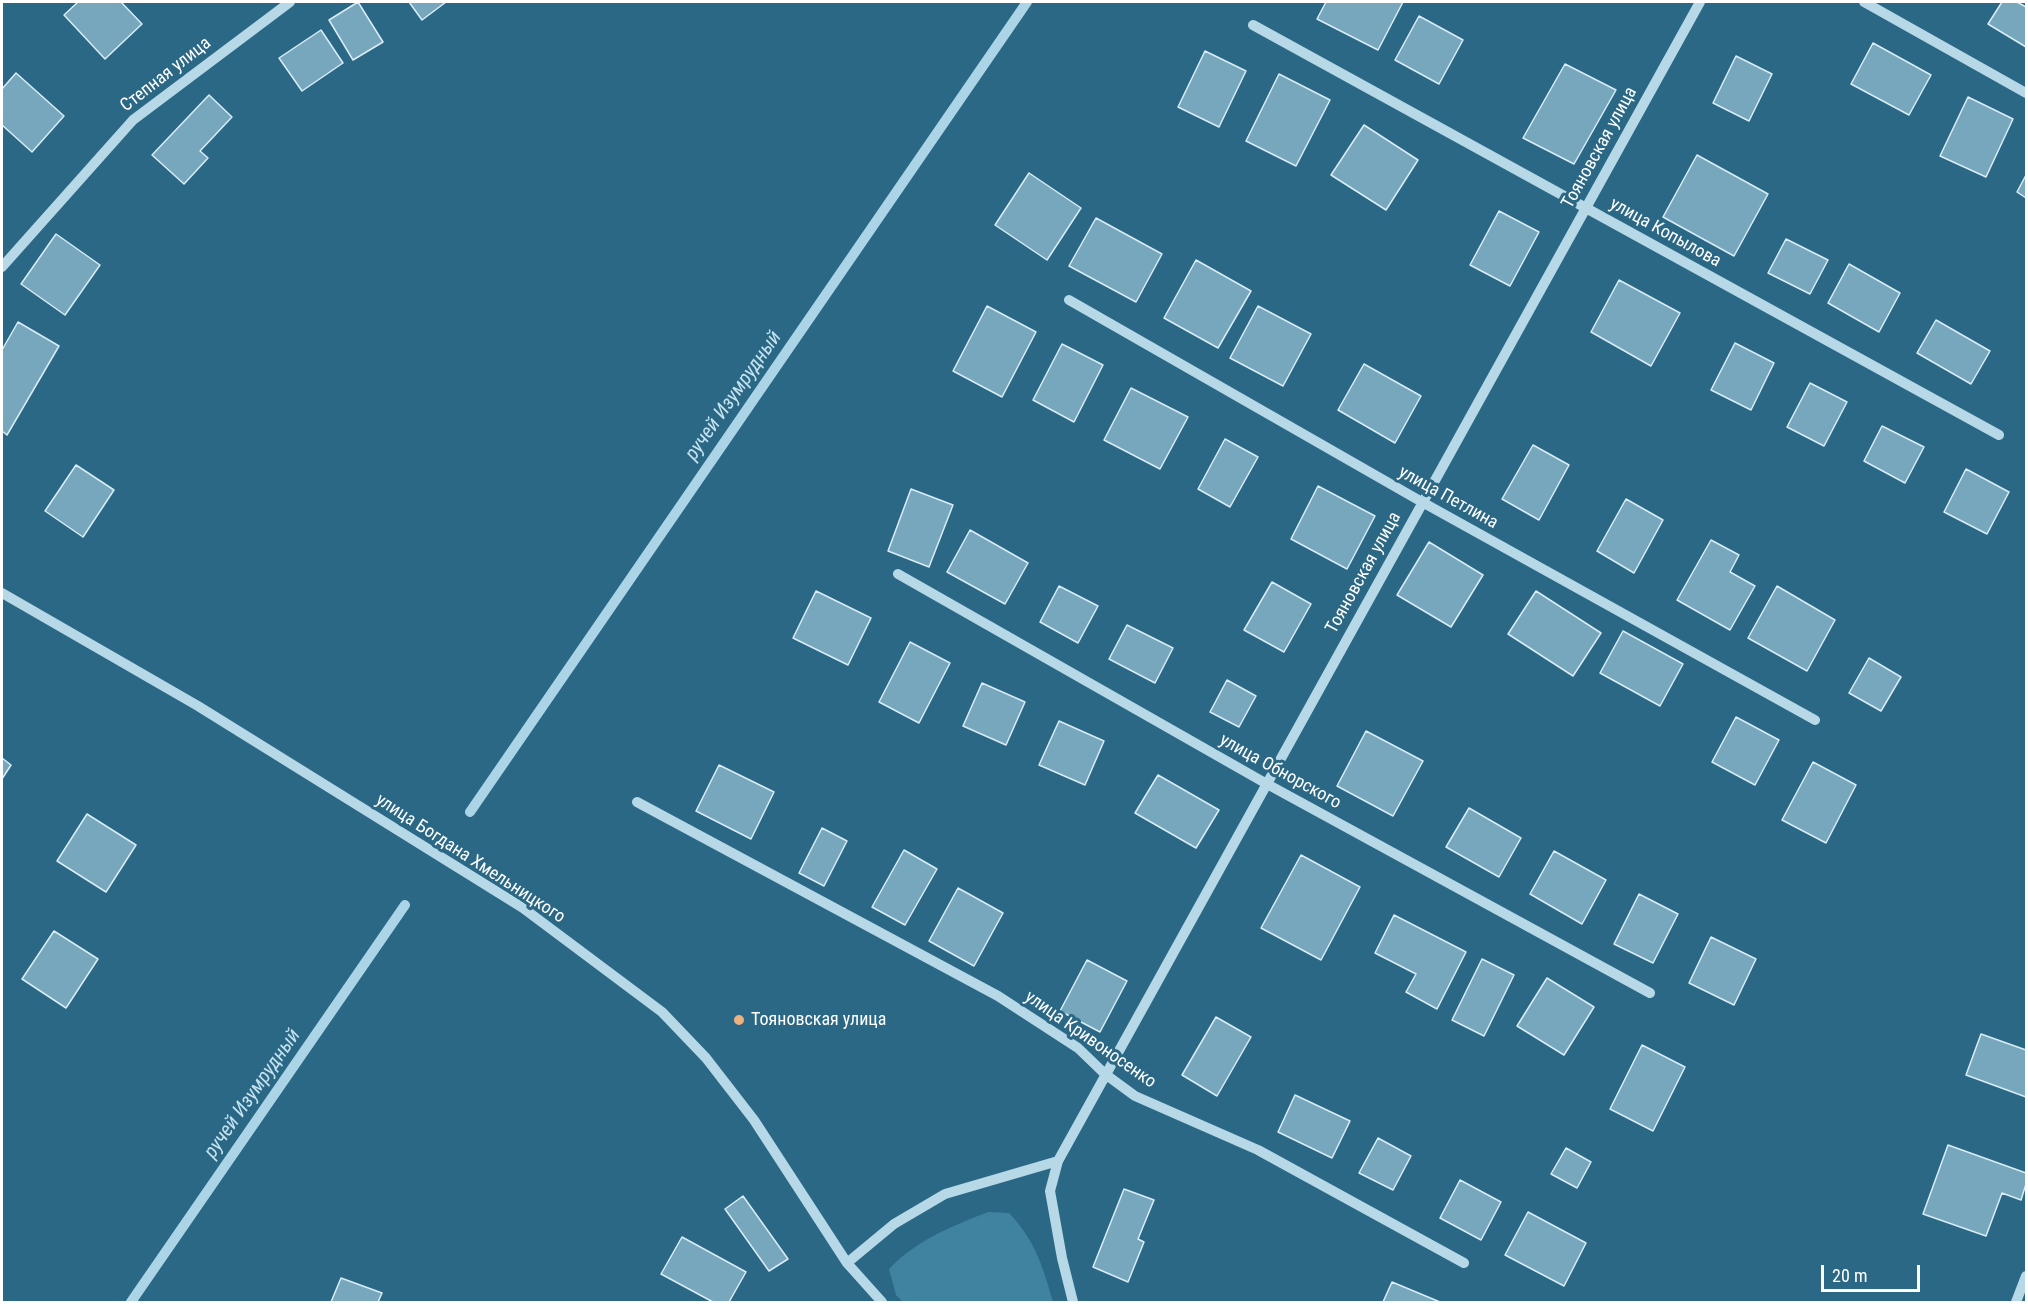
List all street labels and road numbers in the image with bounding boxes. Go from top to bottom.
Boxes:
street label: Степная улица [116,33,216,117]
street label: Тояновская улица [1558,84,1642,212]
street label: улица Копылова [1606,194,1724,272]
street label: улица Петлина [1395,462,1501,534]
street label: Тояновская улица [1322,509,1406,637]
street label: улица Обнорского [1216,730,1344,814]
street label: улица Богдана Хмельницкого [371,790,569,928]
street label: улица Кривоносенко [1020,987,1160,1093]

